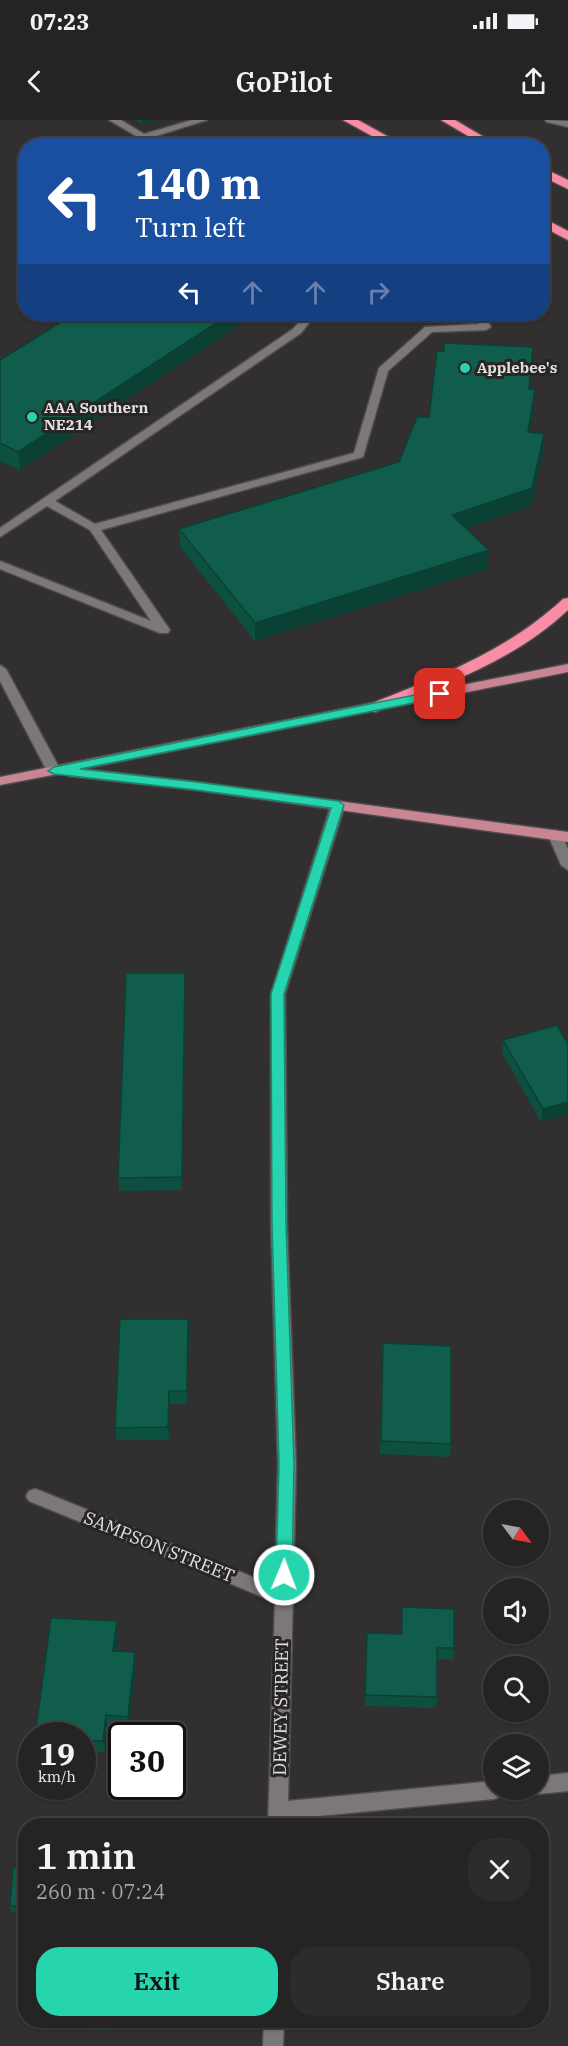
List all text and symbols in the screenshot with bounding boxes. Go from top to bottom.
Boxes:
text: 07:23 [30,7,89,36]
text: GoPilot [236,64,332,99]
icon: back [18,65,51,98]
icon: share [517,65,550,98]
text: 140 m [135,156,261,211]
icon: left [36,162,114,240]
text: Turn left [135,209,246,244]
icon: left [173,276,206,309]
icon: ahead [236,276,269,309]
icon: ahead [299,276,332,309]
icon: right [362,276,395,309]
place label: Applebee's [477,358,557,377]
marker: Applebee's [458,361,472,375]
place label: AAA Southern NE214 [44,398,149,434]
marker: AAA Southern NE214 [25,410,39,424]
pin [414,668,465,719]
icon: arrive [423,677,456,710]
north arrow [483,1500,549,1566]
map controls [483,1500,549,1800]
street label: SAMPSON STREET [81,1506,238,1587]
position arrow [252,1543,316,1607]
button: sound [483,1578,549,1644]
street label: DEWEY STREET [268,1638,293,1776]
button: search [483,1656,549,1722]
speed limit sign: 30 [108,1722,186,1800]
text: 19 [39,1734,75,1773]
button: layers [483,1734,549,1800]
text: km/h [38,1767,76,1786]
text: 1 min [36,1832,136,1879]
button: close [468,1838,531,1901]
text: 260 m · 07:24 [36,1878,165,1905]
button: Exit [36,1947,278,2016]
button: Share [290,1947,531,2016]

